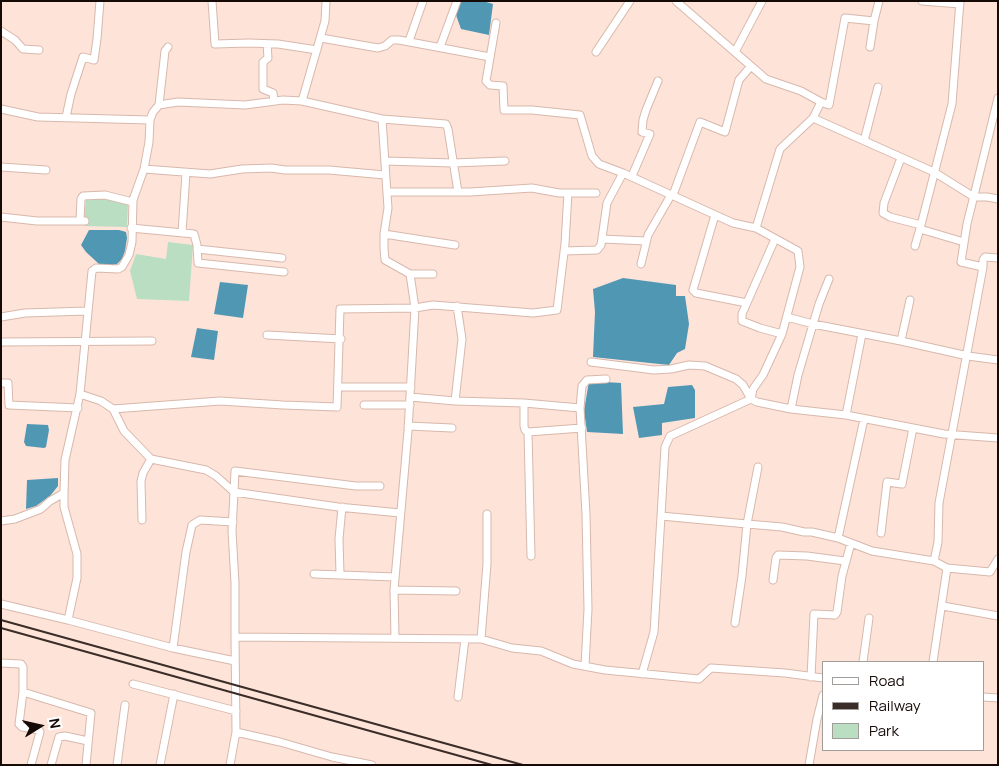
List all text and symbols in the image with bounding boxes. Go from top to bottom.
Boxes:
legend [822,661,984,751]
text: Road [869,670,905,691]
text: Railway [869,695,921,716]
north arrow [15,701,65,751]
text: N [45,717,65,730]
text: Park [869,720,899,741]

